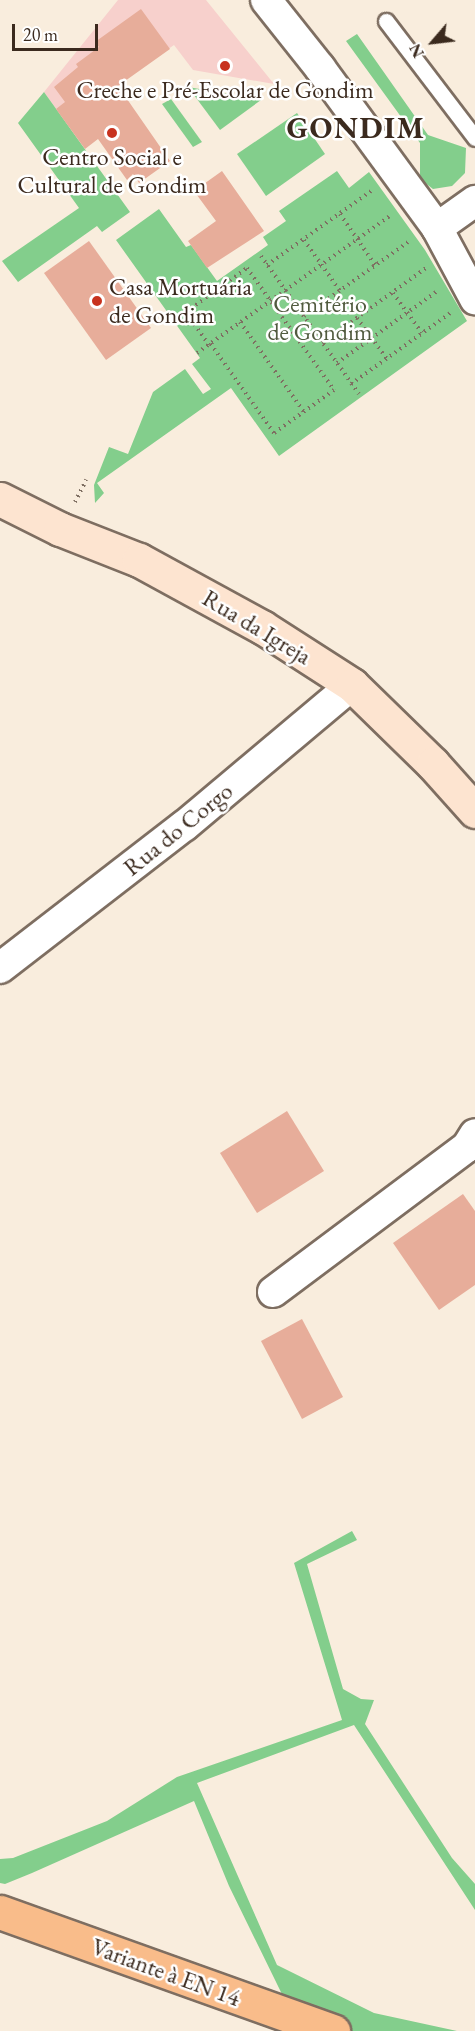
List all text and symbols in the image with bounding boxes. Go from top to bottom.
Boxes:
scale bar [15,12,100,50]
north arrow [403,12,463,72]
text: 20 m [23,23,58,46]
text: N [404,40,429,61]
marker: Creche e Pré-Escolar de Gondim [218,59,232,73]
place label: Creche e Pré-Escolar de Gondim [76,76,374,104]
district label: GONDIM [286,110,426,146]
marker: Centro Social e Cultural de Gondim [105,126,119,140]
place label: Centro Social e Cultural de Gondim [18,143,206,199]
place label: Casa Mortuária de Gondim [109,273,252,329]
park label: Cemitério de Gondim [267,290,373,346]
marker: Casa Mortuária de Gondim [90,294,104,308]
street label: Rua da Igreja [197,583,317,671]
street label: Rua do Corgo [118,776,238,882]
street label: Variante à EN 14 [88,1932,244,2012]

